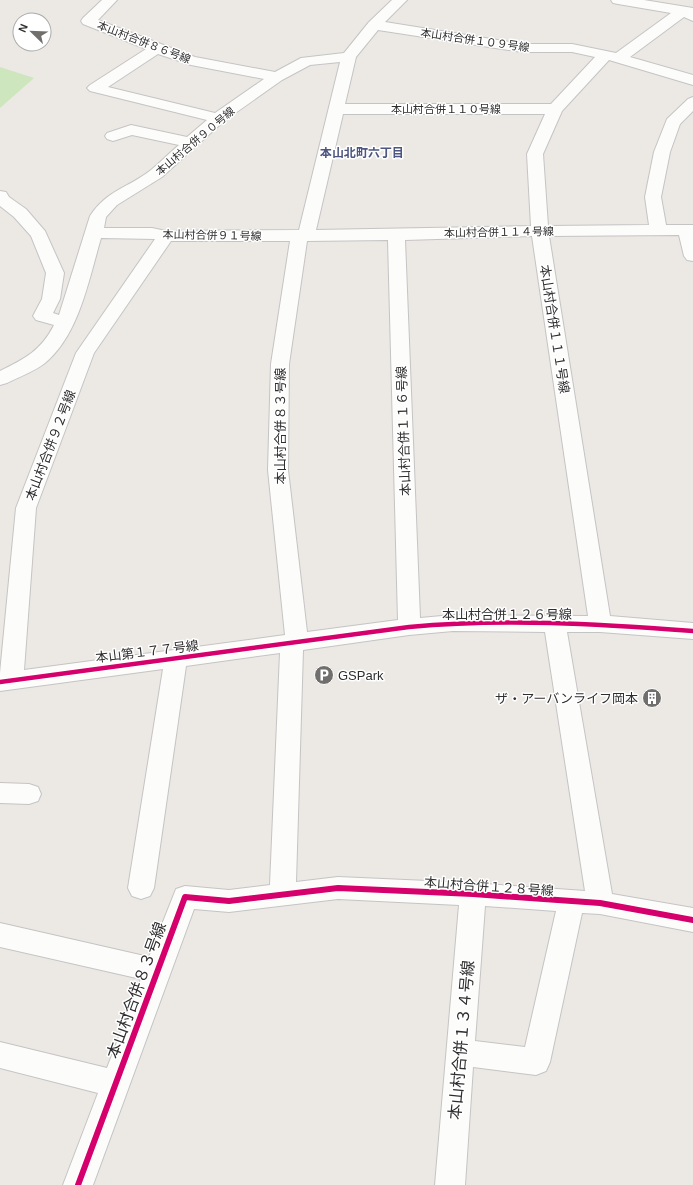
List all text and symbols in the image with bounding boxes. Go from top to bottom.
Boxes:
north arrow [12,12,52,52]
street label: 本山村合併８６号線 [96,19,192,65]
text: N [16,22,30,34]
street label: 本山村合併１０９号線 [420,26,530,54]
street label: 本山村合併１１０号線 [391,103,501,115]
street label: 本山村合併９０号線 [153,105,237,177]
district label: 本山北町六丁目 [320,146,404,160]
street label: 本山村合併１１４号線 [444,225,554,239]
street label: 本山村合併９１号線 [162,228,262,242]
street label: 本山村合併１１１号線 [537,264,572,394]
street label: 本山村合併１１６号線 [394,366,413,496]
street label: 本山村合併８３号線 [273,367,288,485]
street label: 本山村合併９２号線 [22,388,78,502]
street label: 本山村合併１２６号線 [442,607,572,622]
street label: 本山第１７７号線 [95,638,200,665]
parking icon: GSPark [313,664,335,686]
place label: GSPark [338,668,384,683]
building icon: ザ・アーバンライフ岡本 [641,687,663,709]
place label: ザ・アーバンライフ岡本 [495,691,638,706]
street label: 本山村合併１２８号線 [424,874,554,899]
street label: 本山村合併８３号線 [104,920,169,1061]
street label: 本山村合併１３４号線 [446,960,477,1120]

